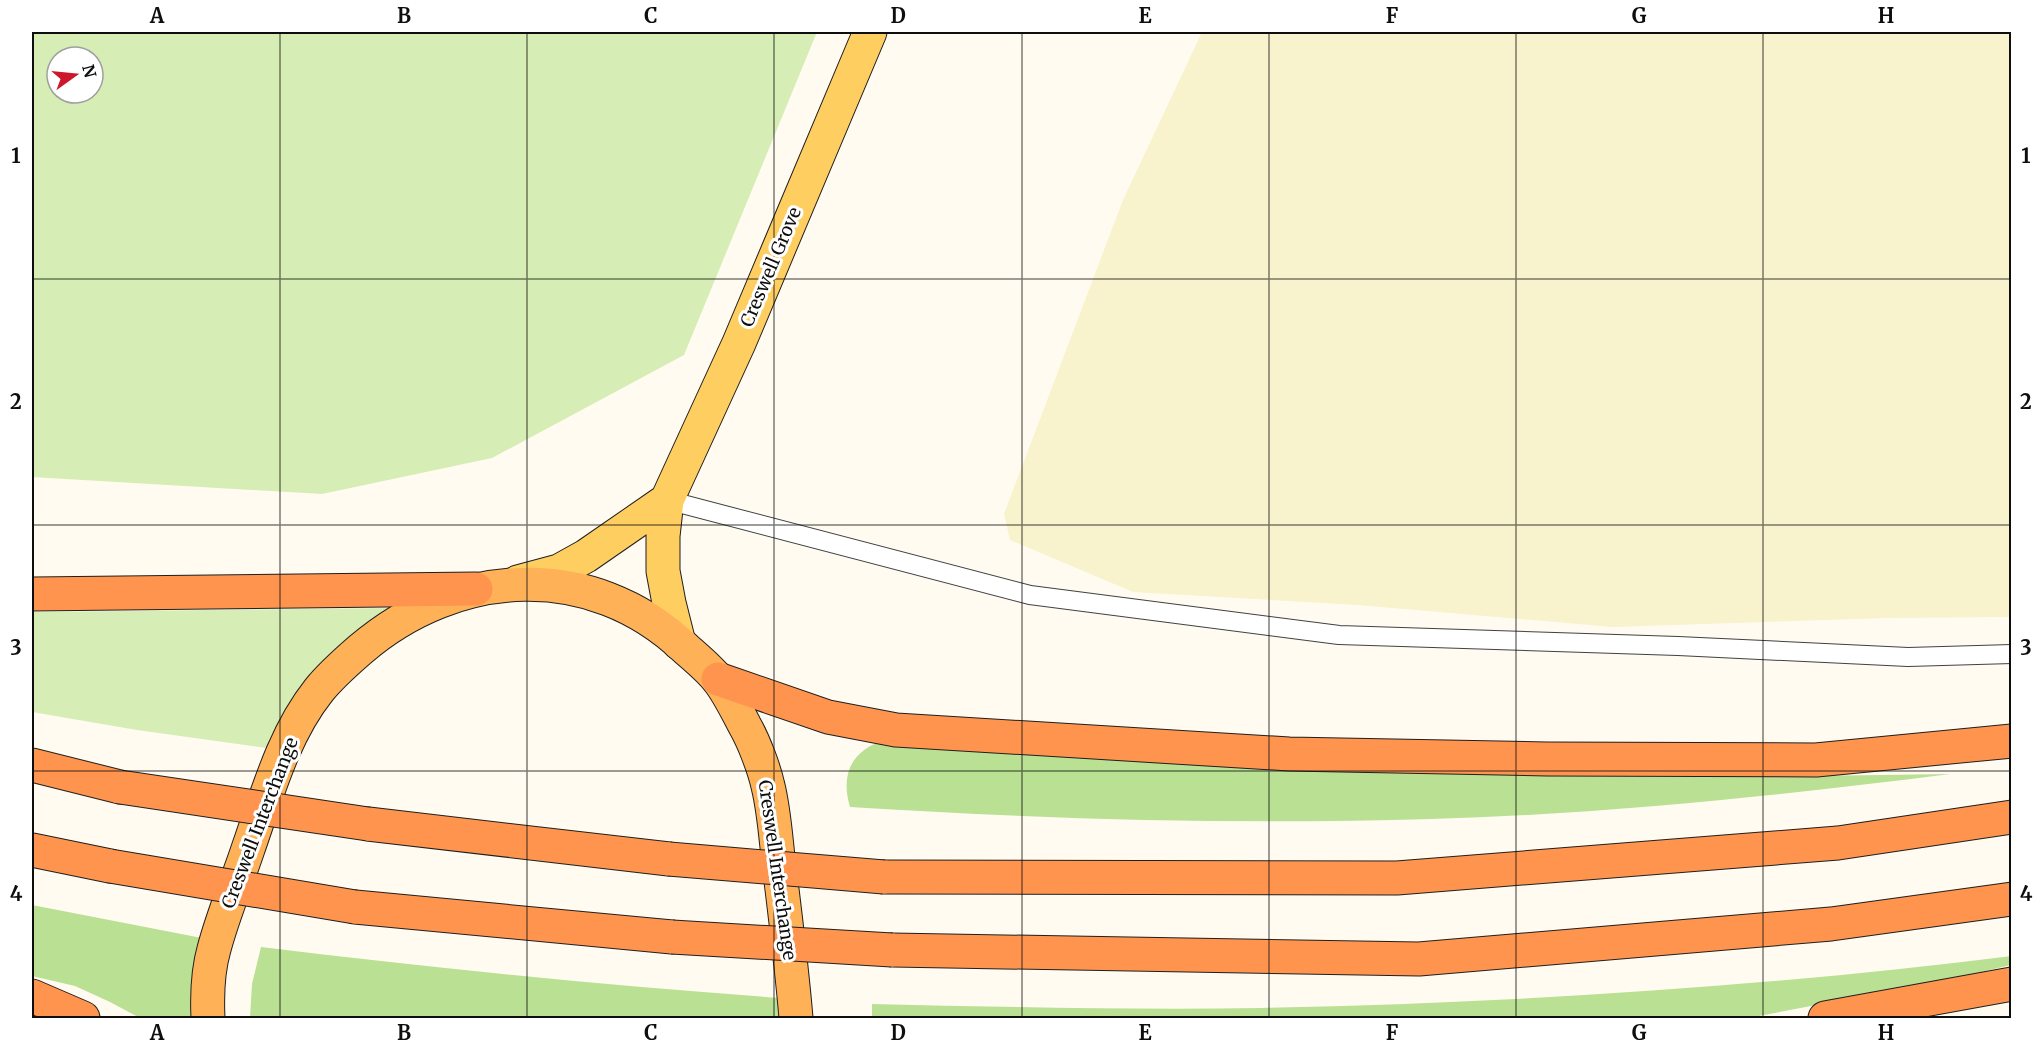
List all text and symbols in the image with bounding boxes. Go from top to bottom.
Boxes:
text: A [149,3,165,28]
text: B [397,3,411,28]
text: C [644,3,658,28]
text: D [890,3,906,28]
text: E [1138,3,1152,28]
text: F [1386,3,1399,28]
text: G [1632,3,1647,28]
text: H [1878,3,1894,28]
north arrow [45,45,105,105]
text: N [78,62,101,80]
text: 1 [11,143,21,168]
text: 1 [2021,143,2031,168]
street label: Creswell Grove [735,204,806,330]
text: 2 [10,389,22,414]
text: 2 [2020,389,2032,414]
text: 3 [10,635,22,660]
text: 3 [2020,635,2032,660]
street label: Creswell Interchange [216,734,303,912]
street label: Creswell Interchange [753,778,802,961]
text: 4 [10,881,23,906]
text: 4 [2020,881,2033,906]
text: A [149,1020,165,1045]
text: B [397,1020,411,1045]
text: C [644,1020,658,1045]
text: D [890,1020,906,1045]
text: E [1138,1020,1152,1045]
text: F [1386,1020,1399,1045]
text: G [1632,1020,1647,1045]
text: H [1878,1020,1894,1045]

